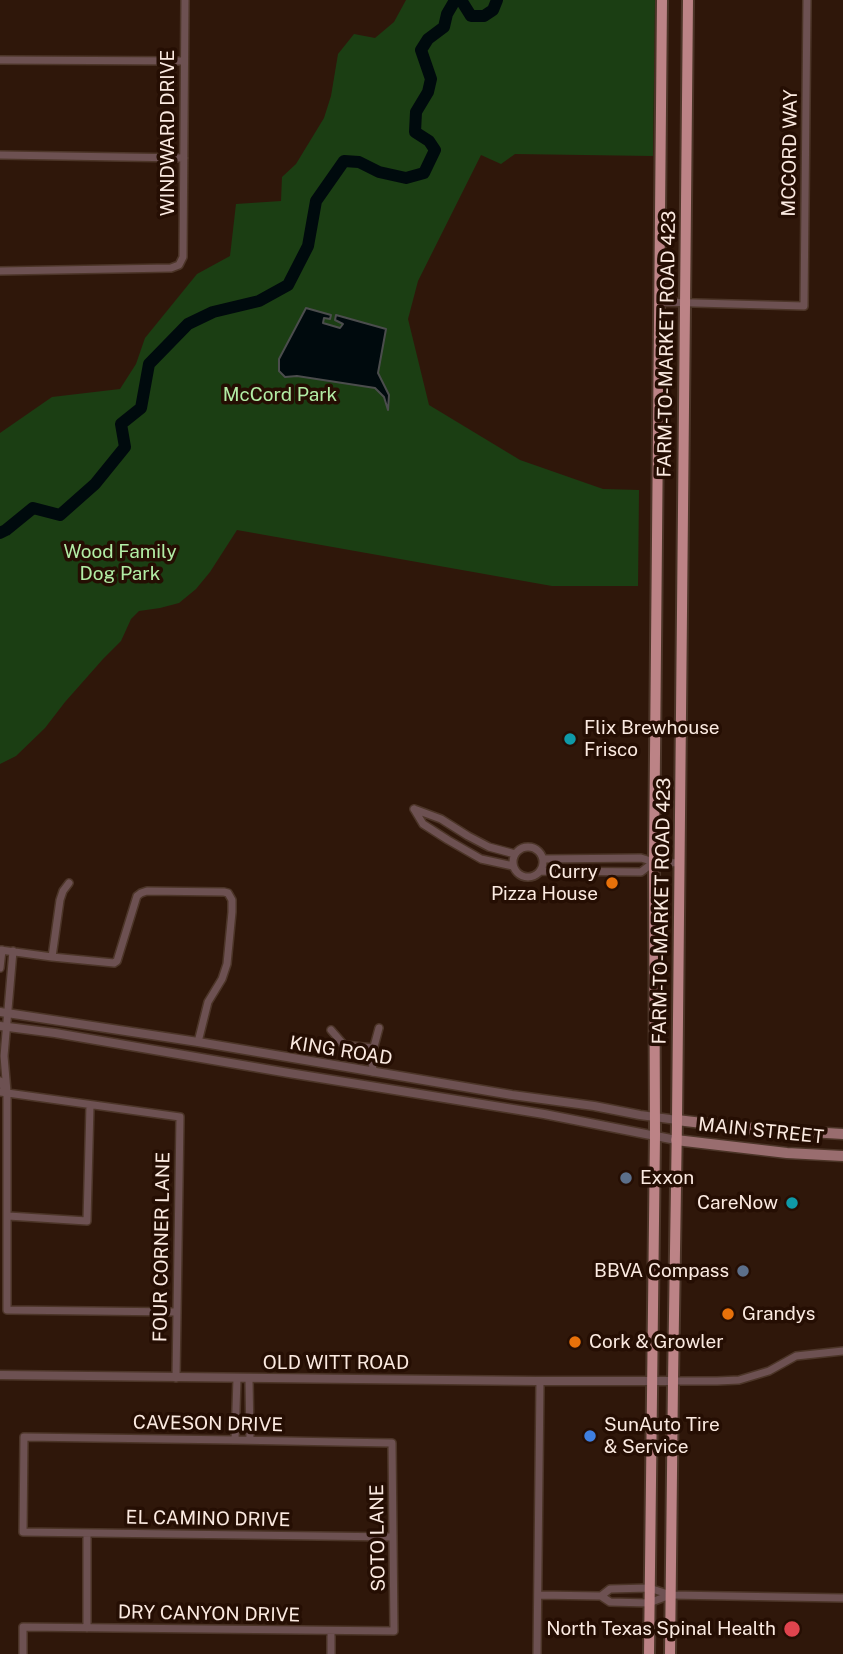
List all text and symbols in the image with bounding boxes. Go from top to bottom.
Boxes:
street label: WINDWARD DRIVE [157,50,179,216]
street label: MCCORD WAY [777,89,803,217]
street label: FARM-TO-MARKET ROAD 423 [653,210,681,478]
park label: McCord Park [223,384,337,406]
park label: Wood Family Dog Park [63,541,177,585]
place label: Flix Brewhouse Frisco [584,717,720,761]
marker: Flix Brewhouse Frisco [562,731,578,747]
street label: FARM-TO-MARKET ROAD 423 [648,777,676,1045]
place label: Curry Pizza House [491,861,598,905]
marker: Curry Pizza House [604,875,620,891]
street label: KING ROAD [288,1032,394,1070]
street label: MAIN STREET [697,1113,825,1149]
street label: FOUR CORNER LANE [149,1152,175,1342]
place label: Exxon [640,1167,694,1189]
marker: Exxon [618,1170,634,1186]
place label: CareNow [697,1192,778,1214]
marker: CareNow [784,1195,800,1211]
place label: BBVA Compass [594,1260,729,1282]
marker: BBVA Compass [735,1263,751,1279]
place label: Grandys [742,1303,815,1325]
marker: Grandys [720,1306,736,1322]
place label: Cork & Growler [589,1331,724,1353]
marker: Cork & Growler [567,1334,583,1350]
street label: OLD WITT ROAD [263,1352,409,1374]
street label: CAVESON DRIVE [133,1411,283,1437]
place label: SunAuto Tire & Service [604,1414,720,1458]
marker: SunAuto Tire & Service [582,1428,598,1444]
street label: SOTO LANE [366,1484,390,1592]
street label: EL CAMINO DRIVE [125,1506,291,1532]
street label: DRY CANYON DRIVE [118,1601,300,1627]
place label: North Texas Spinal Health [546,1618,776,1640]
marker: North Texas Spinal Health [782,1619,802,1639]

